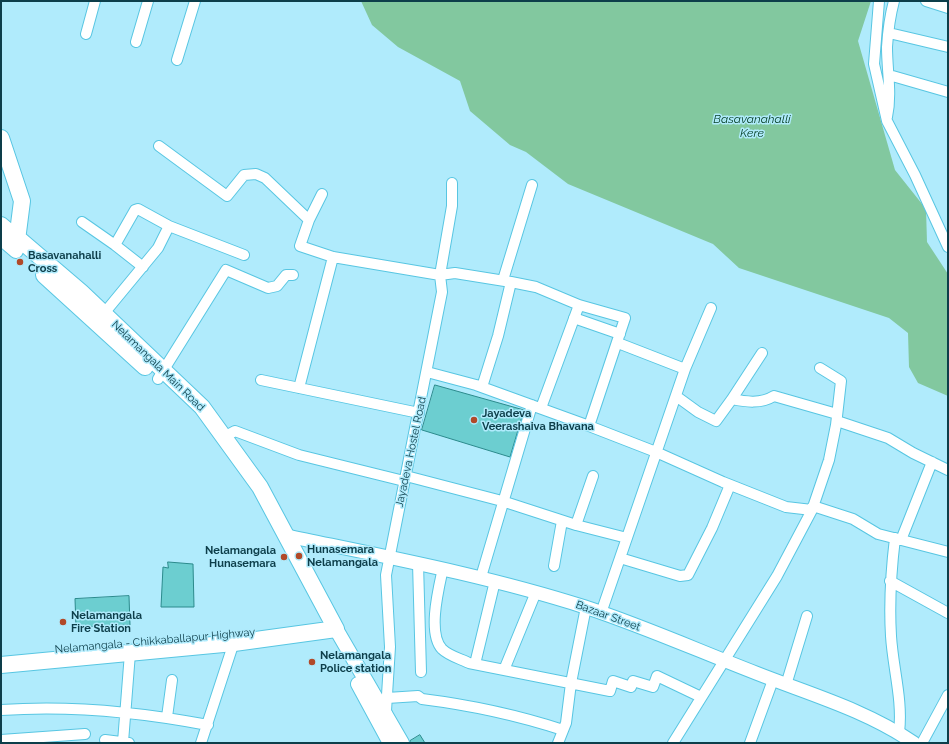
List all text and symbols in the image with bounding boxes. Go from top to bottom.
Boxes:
water label: Basavanahalli Kere [713,112,791,140]
place label: Basavanahalli Cross [28,249,101,275]
marker: Basavanahalli Cross [15,257,25,267]
street label: Nelamangala Main Road [109,318,207,414]
street label: Jayadeva Hostel Road [393,396,429,508]
place label: Jayadeva Veerashaiva Bhavana [482,407,594,433]
marker: Jayadeva Veerashaiva Bhavana [469,415,479,425]
place label: Hunasemara Nelamangala [307,543,378,569]
place label: Nelamangala Hunasemara [205,544,276,570]
marker: Hunasemara Nelamangala [294,551,304,561]
marker: Nelamangala Hunasemara [279,552,289,562]
street label: Bazaar Street [574,598,642,634]
place label: Nelamangala Fire Station [71,609,142,635]
marker: Nelamangala Fire Station [58,617,68,627]
street label: Nelamangala - Chikkaballapur Highway [54,626,256,656]
place label: Nelamangala Police station [320,649,391,675]
marker: Nelamangala Police station [307,657,317,667]

